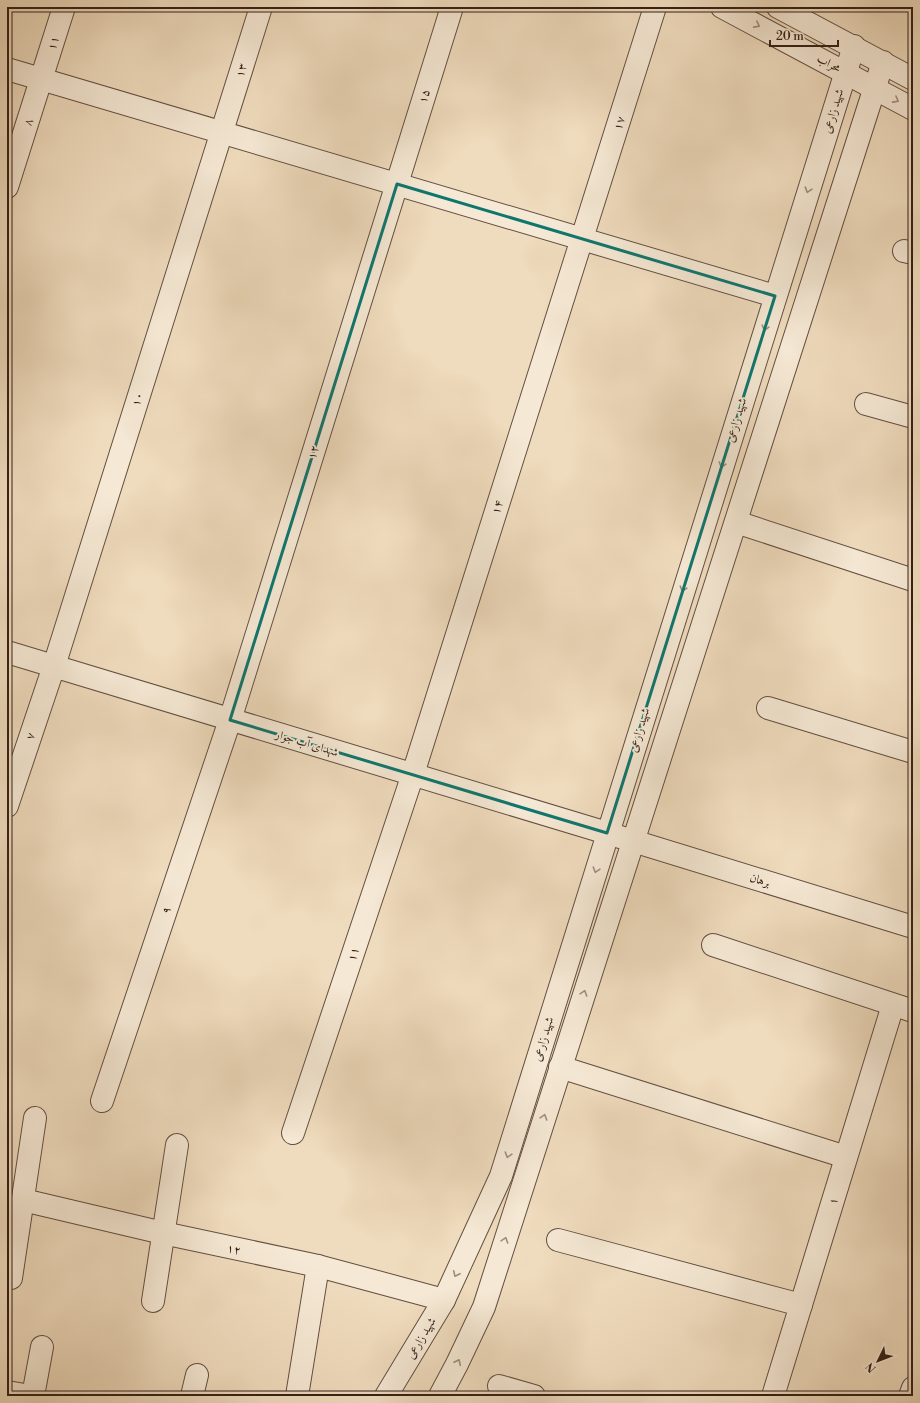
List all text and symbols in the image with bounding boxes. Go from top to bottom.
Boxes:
one-way arrow [753,21,760,28]
scale bar [770,22,838,48]
text: 20 m [776,29,804,44]
street label: ۱۱ [44,34,63,52]
street label: محراب [814,51,844,76]
street label: ۱۳ [232,61,251,79]
street label: ۱۵ [415,87,434,105]
street label: شهید زارعی [820,87,847,135]
one-way arrow [892,95,899,103]
street label: ۱۷ [610,114,629,132]
street label: ۸ [20,116,37,128]
one-way arrow [805,187,813,194]
one-way arrow [761,324,770,331]
street label: ۱۰ [128,390,147,408]
street label: شهید زارعی [723,396,750,444]
street label: ۱۲ [304,443,323,461]
one-way arrow [718,461,727,468]
street label: ۱۴ [488,498,507,516]
one-way arrow [680,585,688,592]
street label: شهید زارعی [626,706,653,754]
street label: شهدای آب جوار [273,726,340,760]
street label: ۷ [22,730,39,742]
one-way arrow [592,866,601,873]
street label: برهان [748,870,772,891]
street label: ۹ [158,904,175,916]
street label: ۱۱ [344,945,363,963]
one-way arrow [579,989,588,996]
street label: شهید زارعی [530,1015,557,1063]
one-way arrow [540,1113,548,1120]
one-way arrow [504,1151,513,1158]
street label: ۱ [825,1196,842,1207]
one-way arrow [500,1237,509,1244]
street label: ۱۲ [225,1241,242,1258]
one-way arrow [453,1269,461,1277]
street label: شهید زارعی [403,1315,440,1362]
north arrow [858,1341,898,1381]
one-way arrow [453,1358,461,1366]
text: N [863,1359,880,1375]

